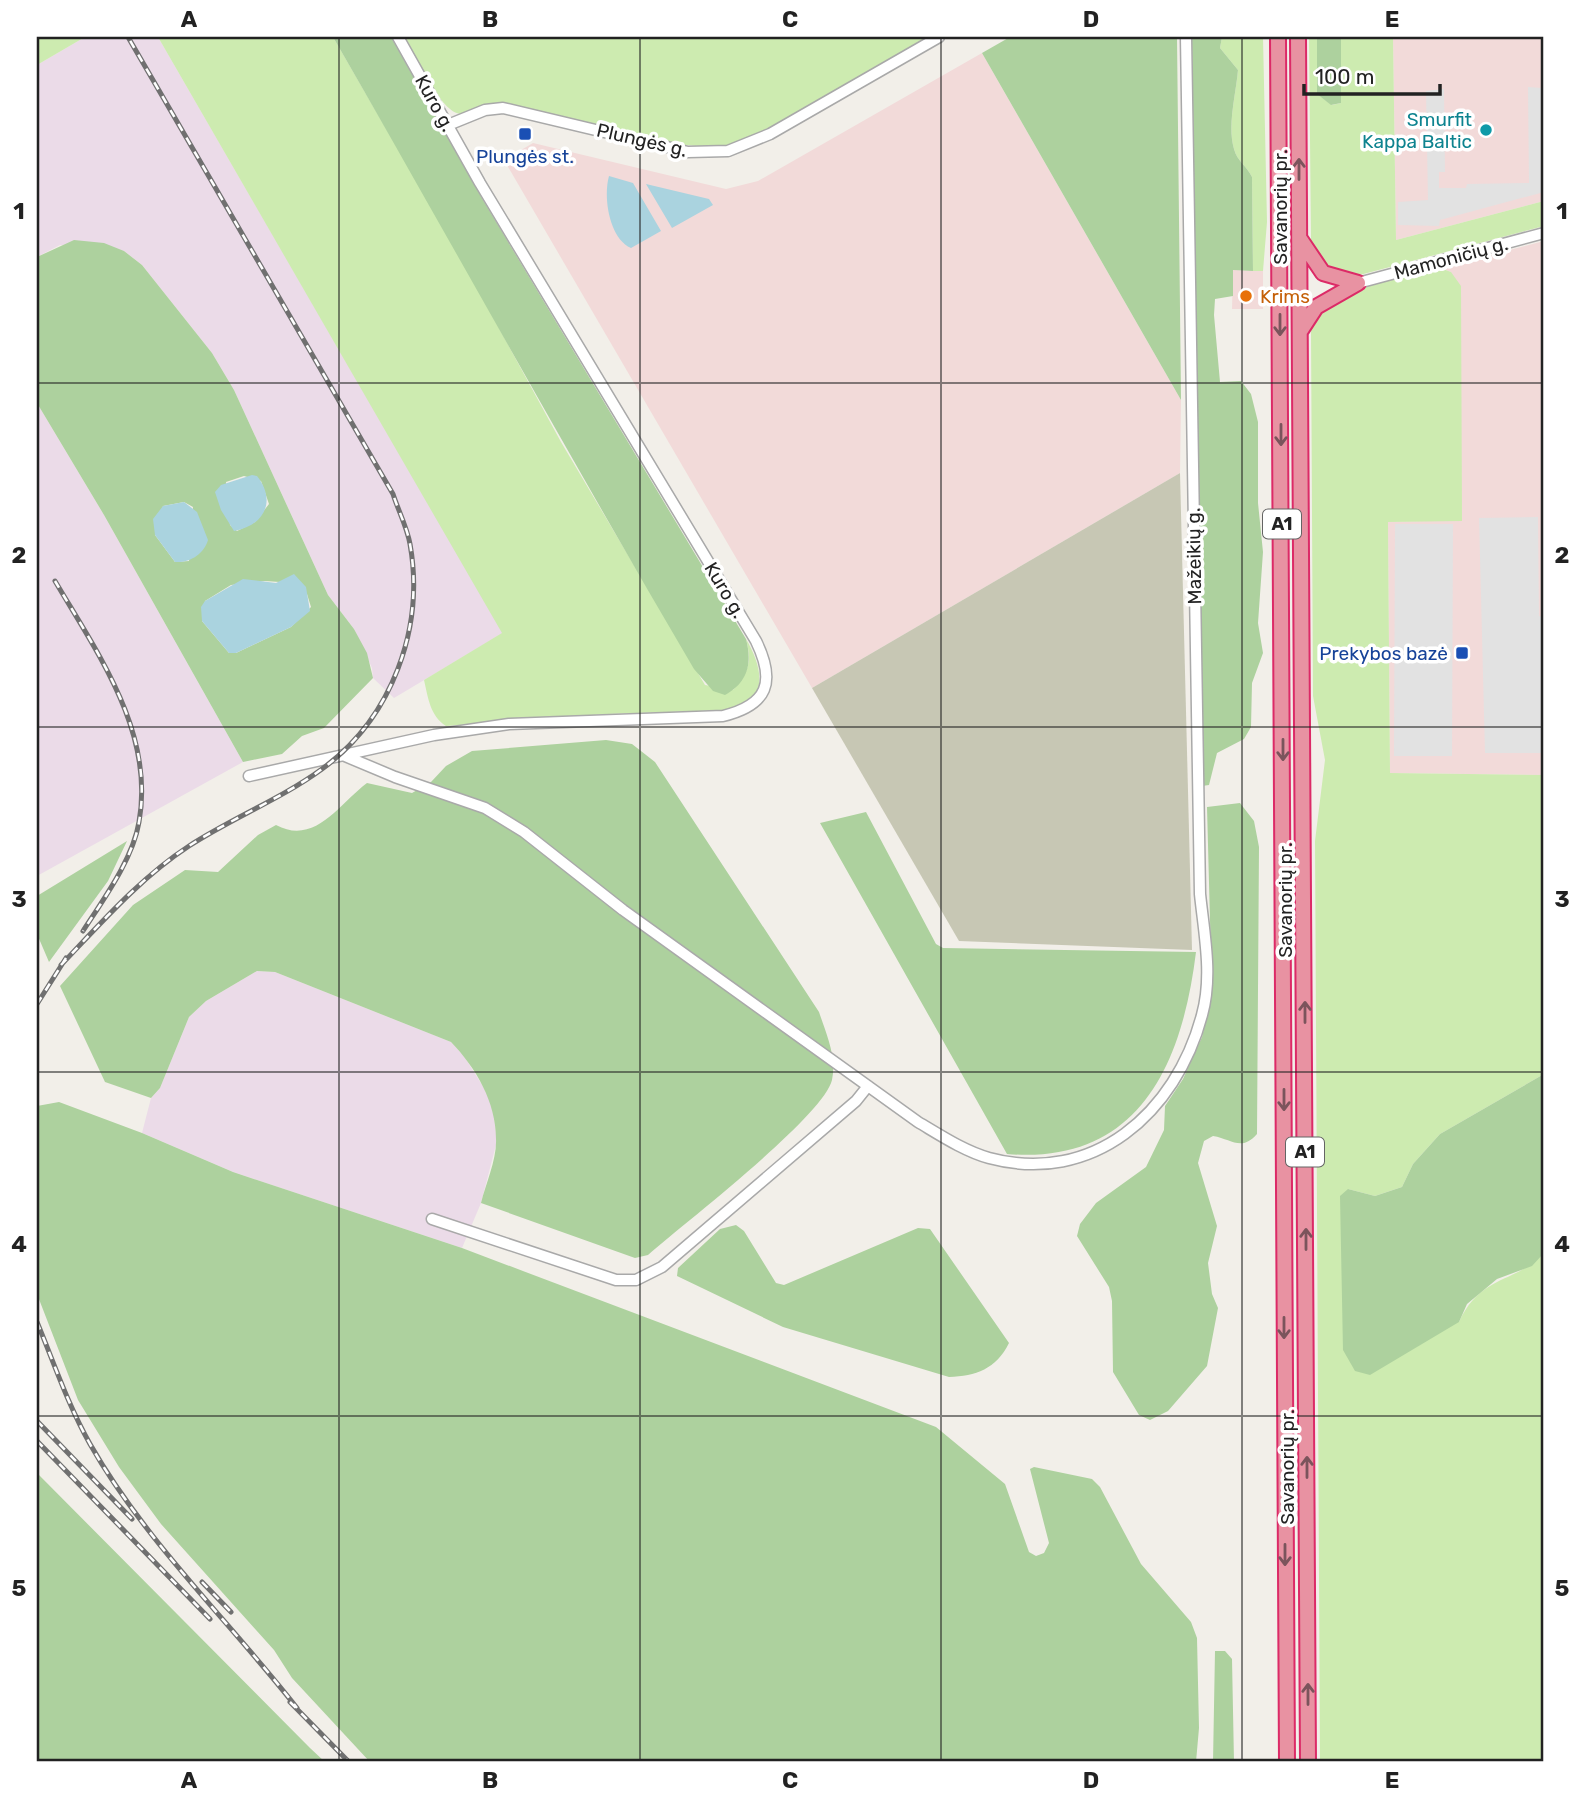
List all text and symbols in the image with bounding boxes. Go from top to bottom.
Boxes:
text: A [181,5,198,33]
text: B [482,5,498,33]
text: C [782,5,798,33]
text: D [1083,5,1099,33]
text: E [1385,5,1399,33]
scale bar [1304,52,1441,96]
text: 100 m [1315,64,1374,89]
street label: Kuro g. [410,71,460,135]
place label: Smurfit Kappa Baltic [1362,108,1473,153]
street label: Plungės g. [594,118,690,162]
marker: Smurfit Kappa Baltic [1478,122,1494,138]
marker: Plungės st. [517,126,533,142]
place label: Plungės st. [476,145,574,168]
street label: Savanorių pr. [1269,149,1292,265]
one-way arrow [1292,158,1306,181]
text: 1 [13,197,25,225]
text: 1 [1556,197,1568,225]
street label: Mamoničių g. [1392,232,1510,284]
place label: Krims [1260,285,1310,308]
marker: Krims [1238,288,1254,304]
one-way arrow [1273,313,1287,336]
one-way arrow [1274,424,1288,447]
street label: Mažeikių g. [1182,507,1206,605]
road number: A1 [1263,510,1301,538]
text: 2 [12,541,26,569]
text: 2 [1555,541,1569,569]
street label: Kuro g. [699,558,751,622]
place label: Prekybos bazė [1319,642,1448,665]
marker: Prekybos bazė [1454,645,1470,661]
one-way arrow [1276,738,1290,761]
street label: Savanorių pr. [1274,842,1297,958]
text: 3 [11,885,27,913]
text: 3 [1554,885,1570,913]
one-way arrow [1298,1000,1312,1023]
one-way arrow [1277,1088,1291,1111]
road number: A1 [1286,1138,1324,1167]
one-way arrow [1299,1228,1313,1251]
text: 4 [11,1230,27,1258]
text: 4 [1554,1230,1570,1258]
one-way arrow [1277,1316,1291,1339]
street label: Savanorių pr. [1276,1409,1299,1525]
one-way arrow [1300,1455,1314,1478]
one-way arrow [1278,1543,1292,1566]
text: 5 [12,1574,27,1602]
text: 5 [1555,1574,1570,1602]
one-way arrow [1301,1683,1315,1706]
text: A [181,1766,198,1794]
text: B [482,1766,498,1794]
text: C [782,1766,798,1794]
text: D [1083,1766,1099,1794]
text: E [1385,1766,1399,1794]

